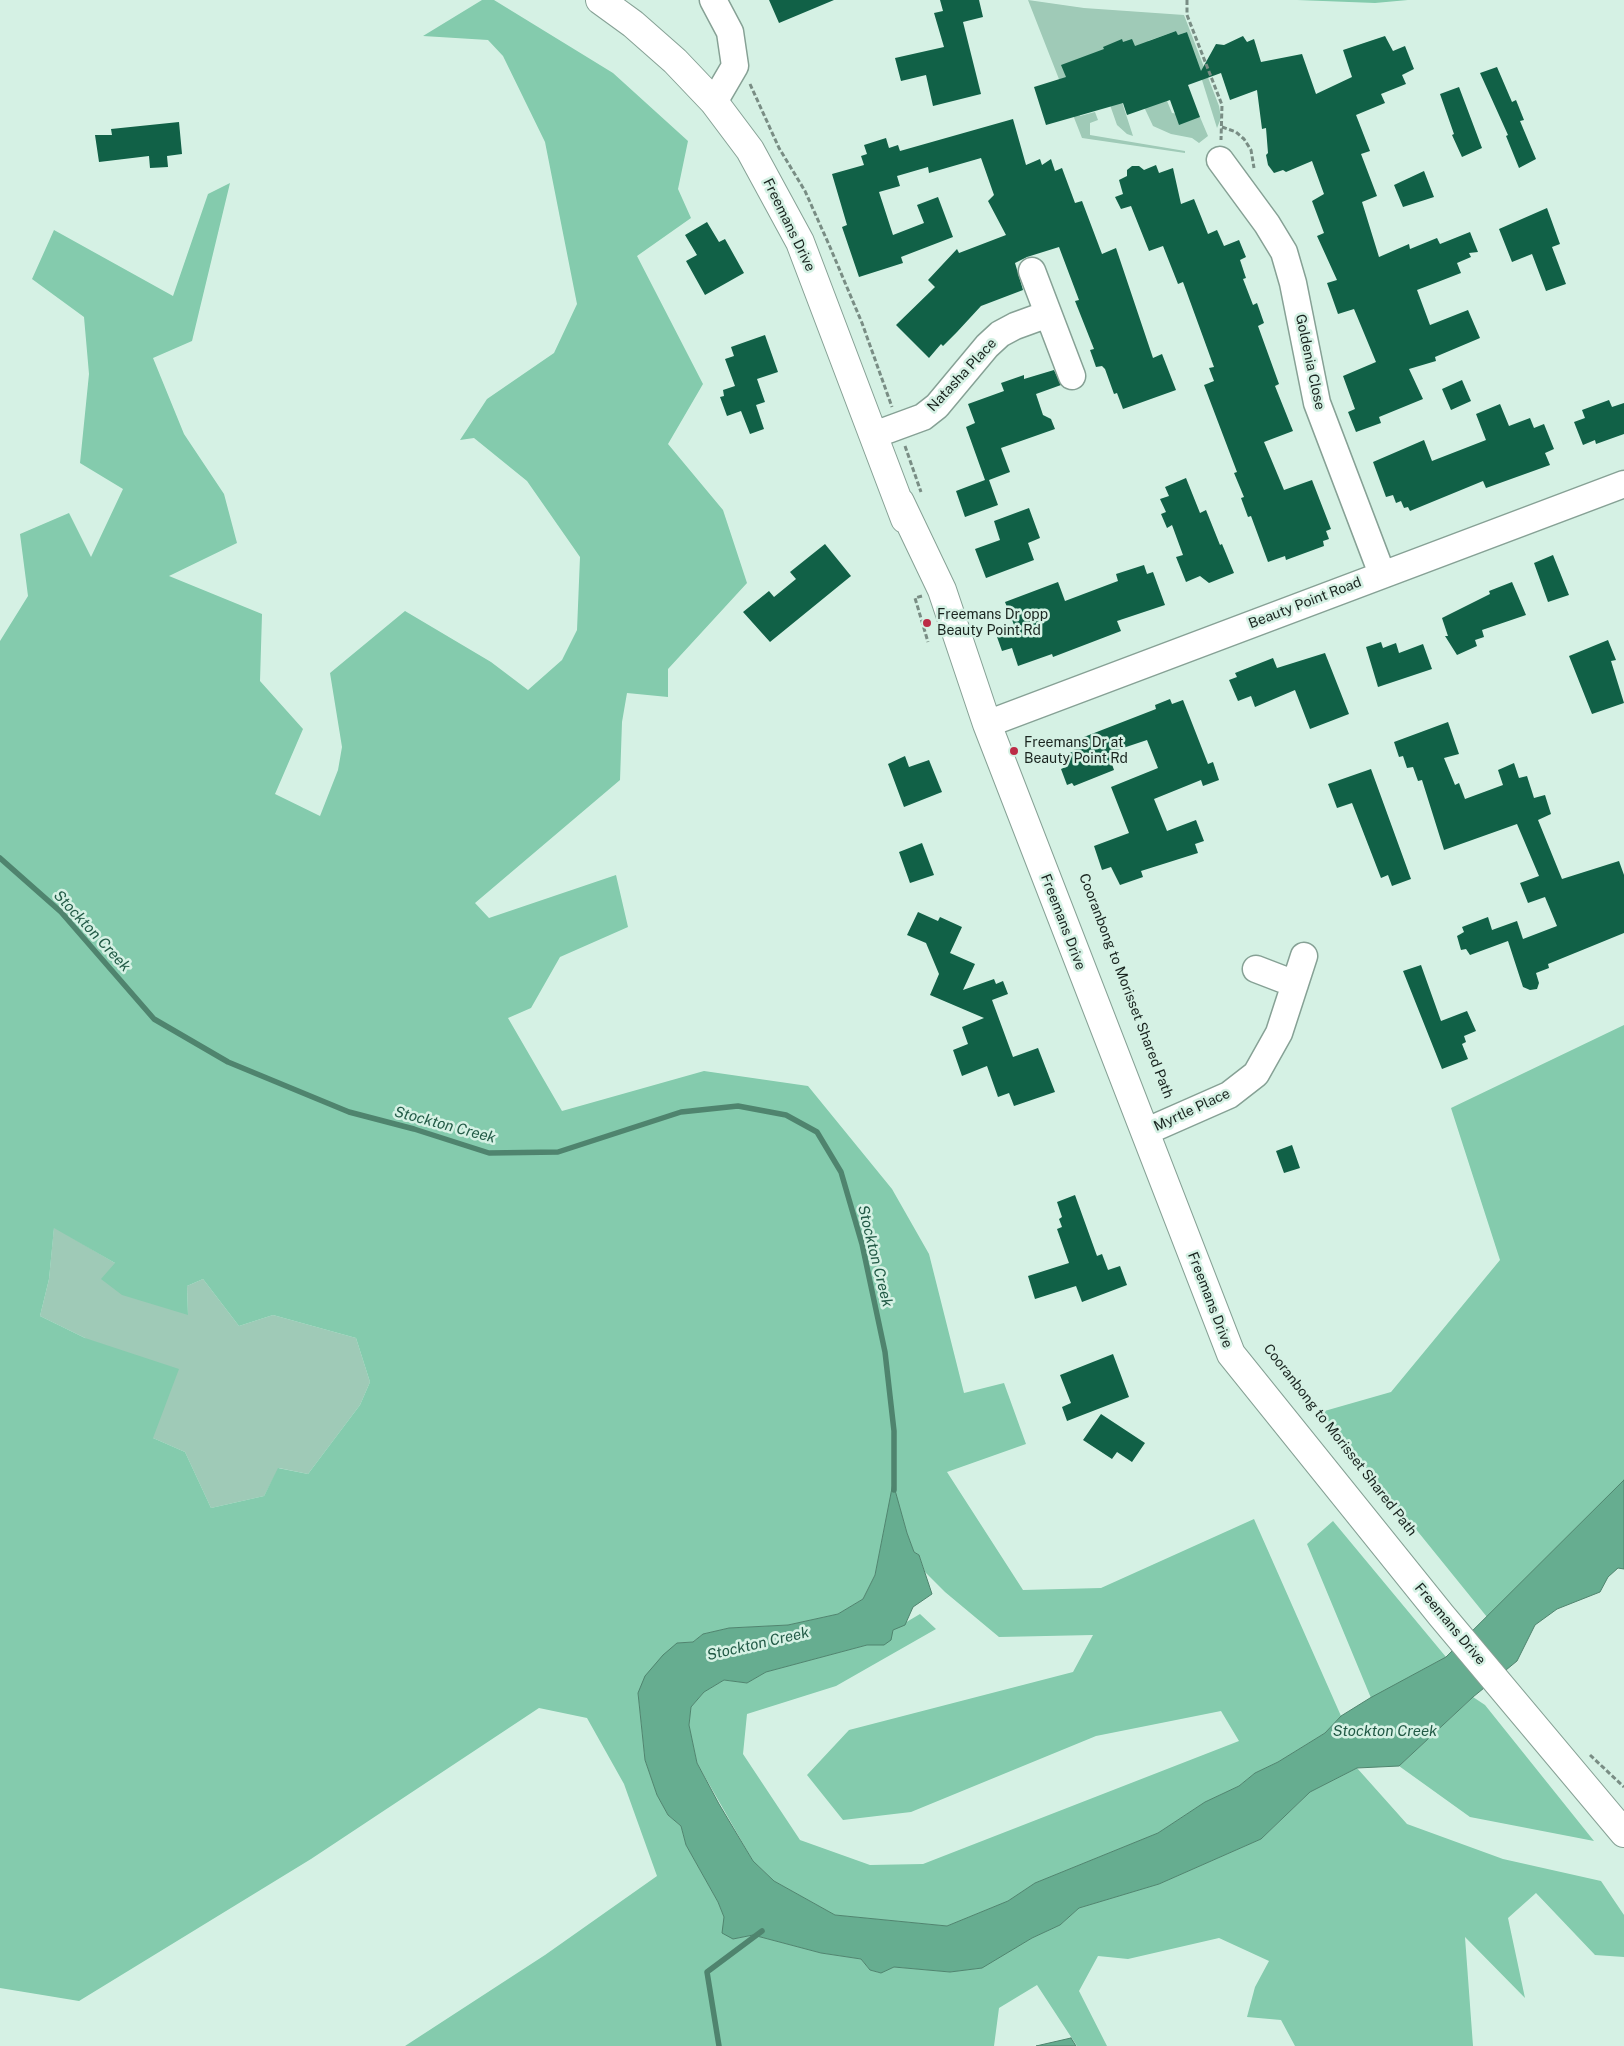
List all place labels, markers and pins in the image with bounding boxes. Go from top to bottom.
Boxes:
place label: Freemans Dr opp Beauty Point Rd [937,607,1048,640]
marker: Freemans Dr opp Beauty Point Rd [921,617,933,629]
place label: Freemans Dr at Beauty Point Rd [1024,735,1128,768]
marker: Freemans Dr at Beauty Point Rd [1008,745,1020,757]

